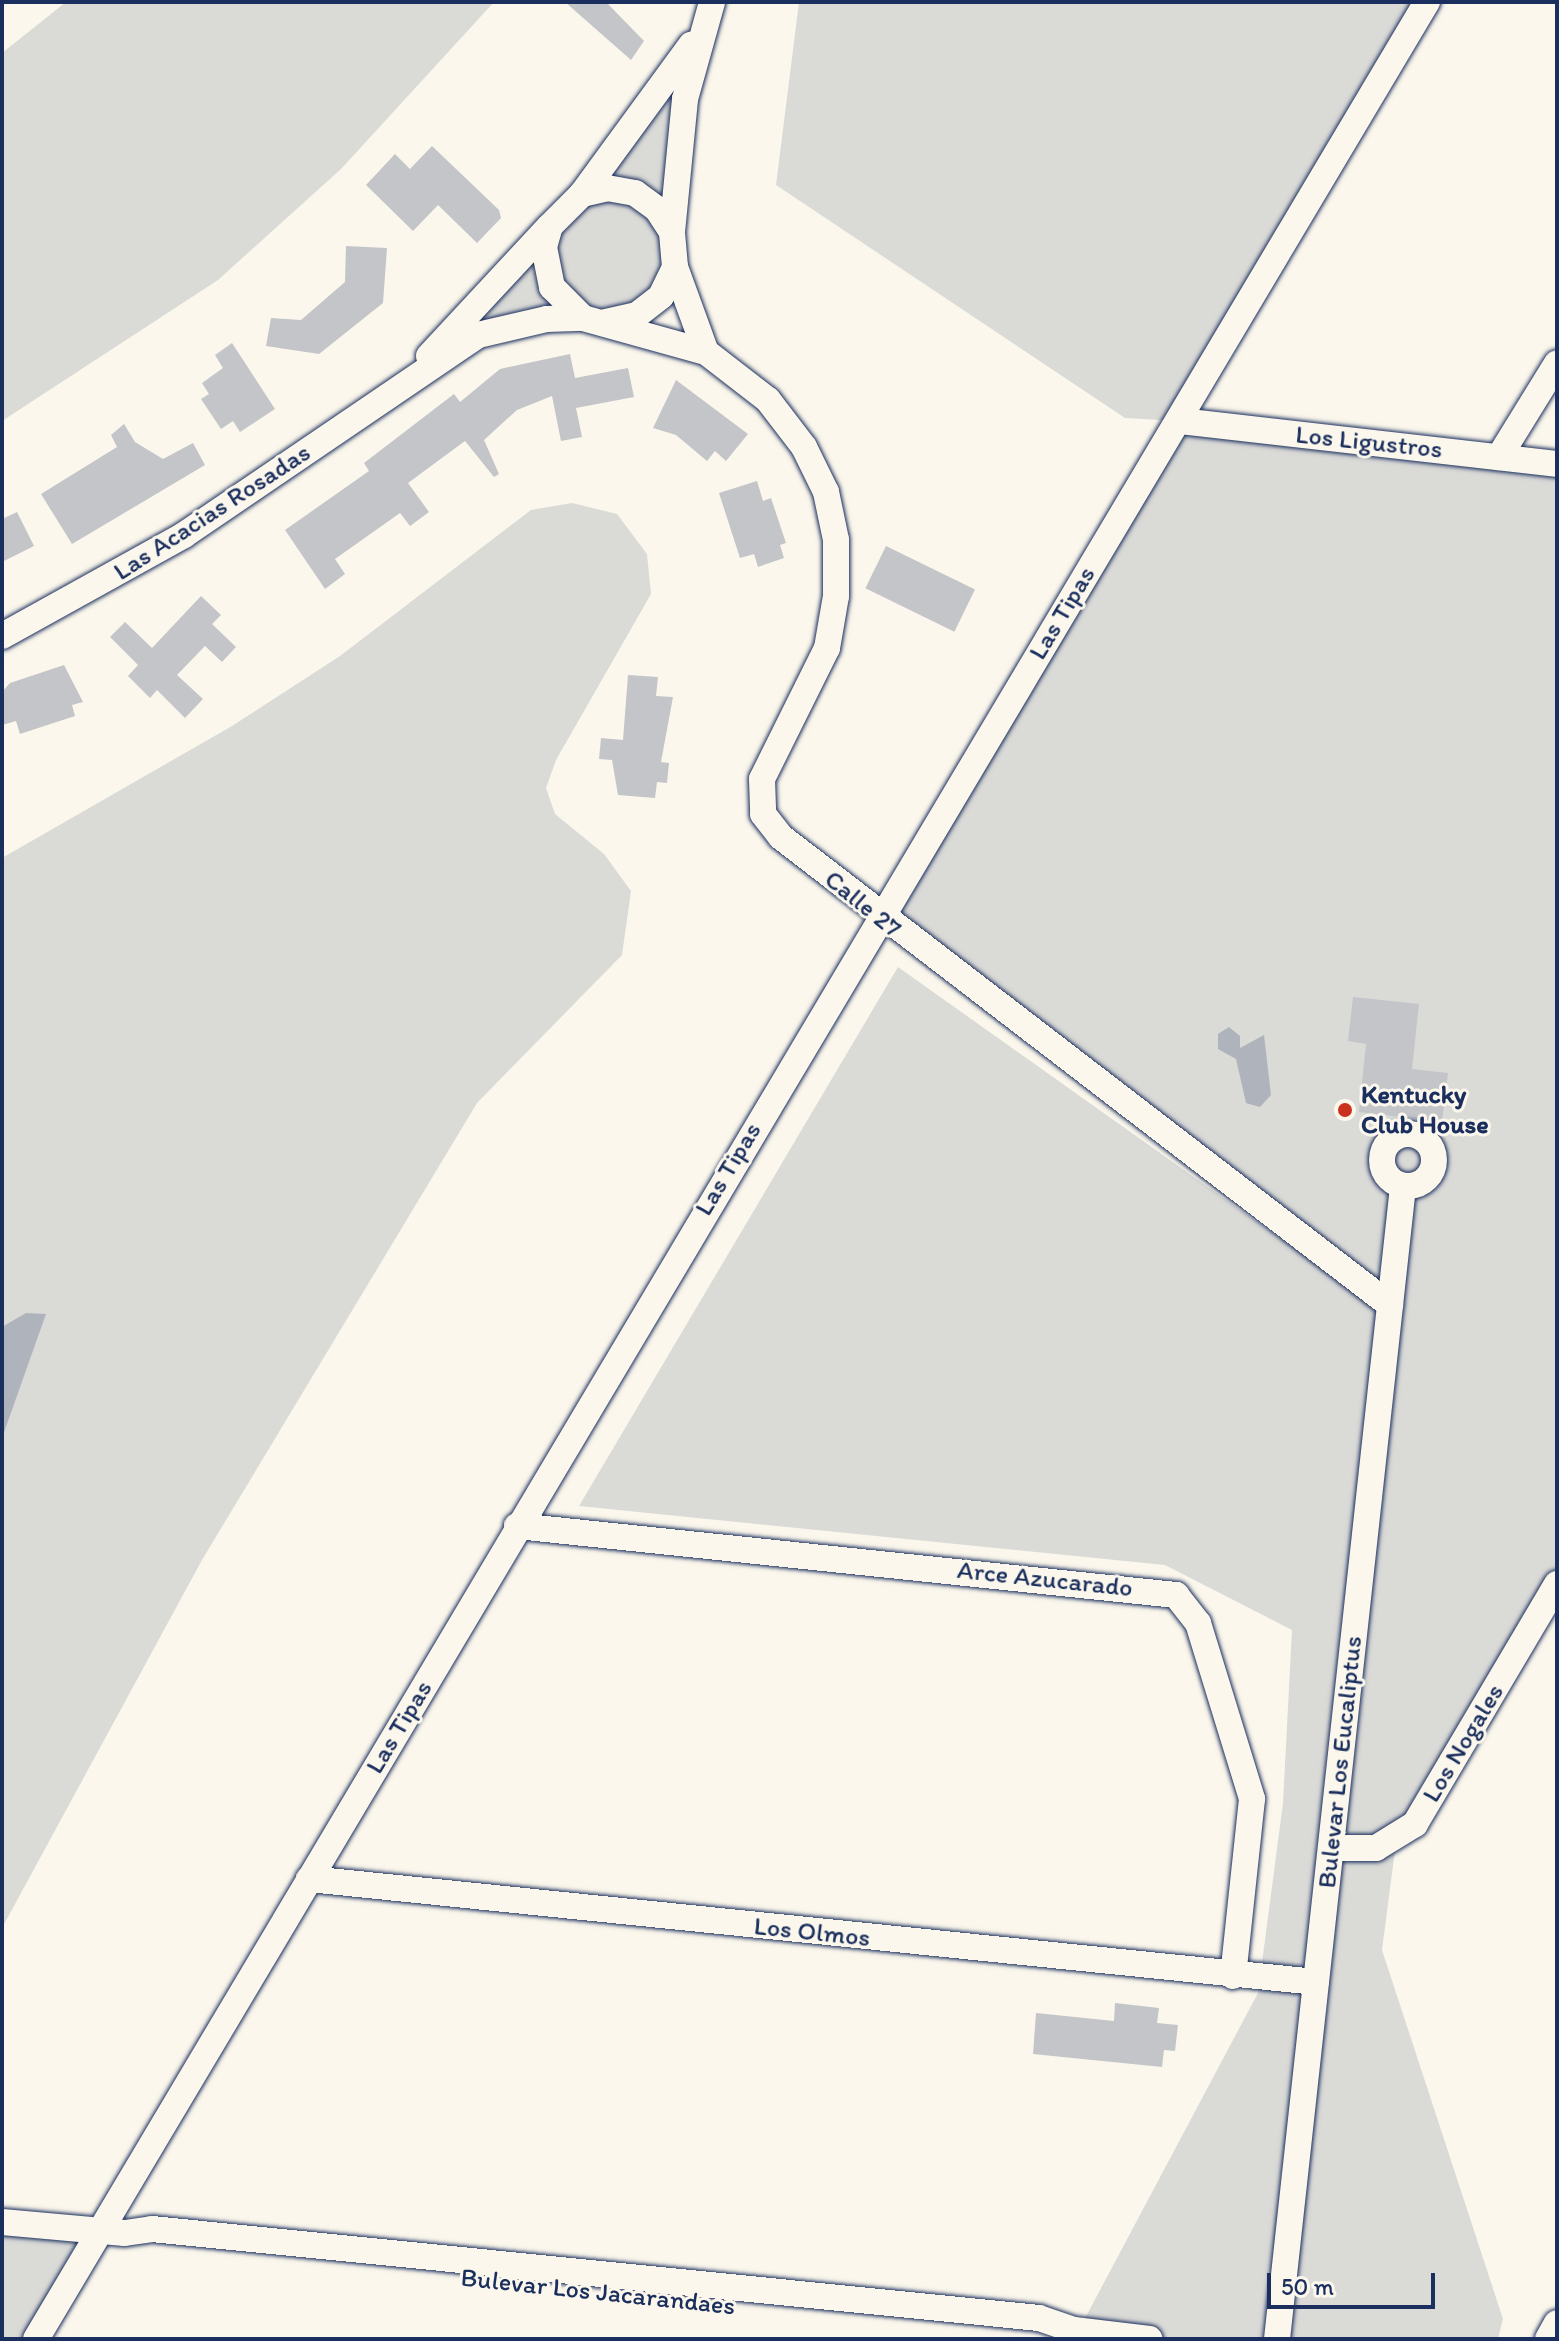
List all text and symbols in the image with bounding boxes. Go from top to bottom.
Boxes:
street label: Los Ligustros [1294,419,1444,465]
street label: Las Acacias Rosadas [108,437,316,587]
street label: Las Tipas [1022,561,1102,665]
street label: Calle 27 [818,864,908,944]
place label: Kentucky Club House [1361,1079,1488,1140]
marker: Kentucky Club House [1336,1101,1354,1119]
street label: Las Tipas [688,1117,768,1221]
street label: Arce Azucarado [956,1554,1134,1604]
street label: Bulevar Los Eucaliptus [1311,1634,1369,1890]
street label: Las Tipas [359,1675,439,1779]
street label: Los Nogales [1416,1678,1510,1808]
street label: Los Olmos [753,1910,871,1954]
scale bar [1271,2257,1439,2307]
street label: Bulevar Los Jacarandaes [459,2262,737,2322]
text: 50 m [1281,2272,1334,2301]

